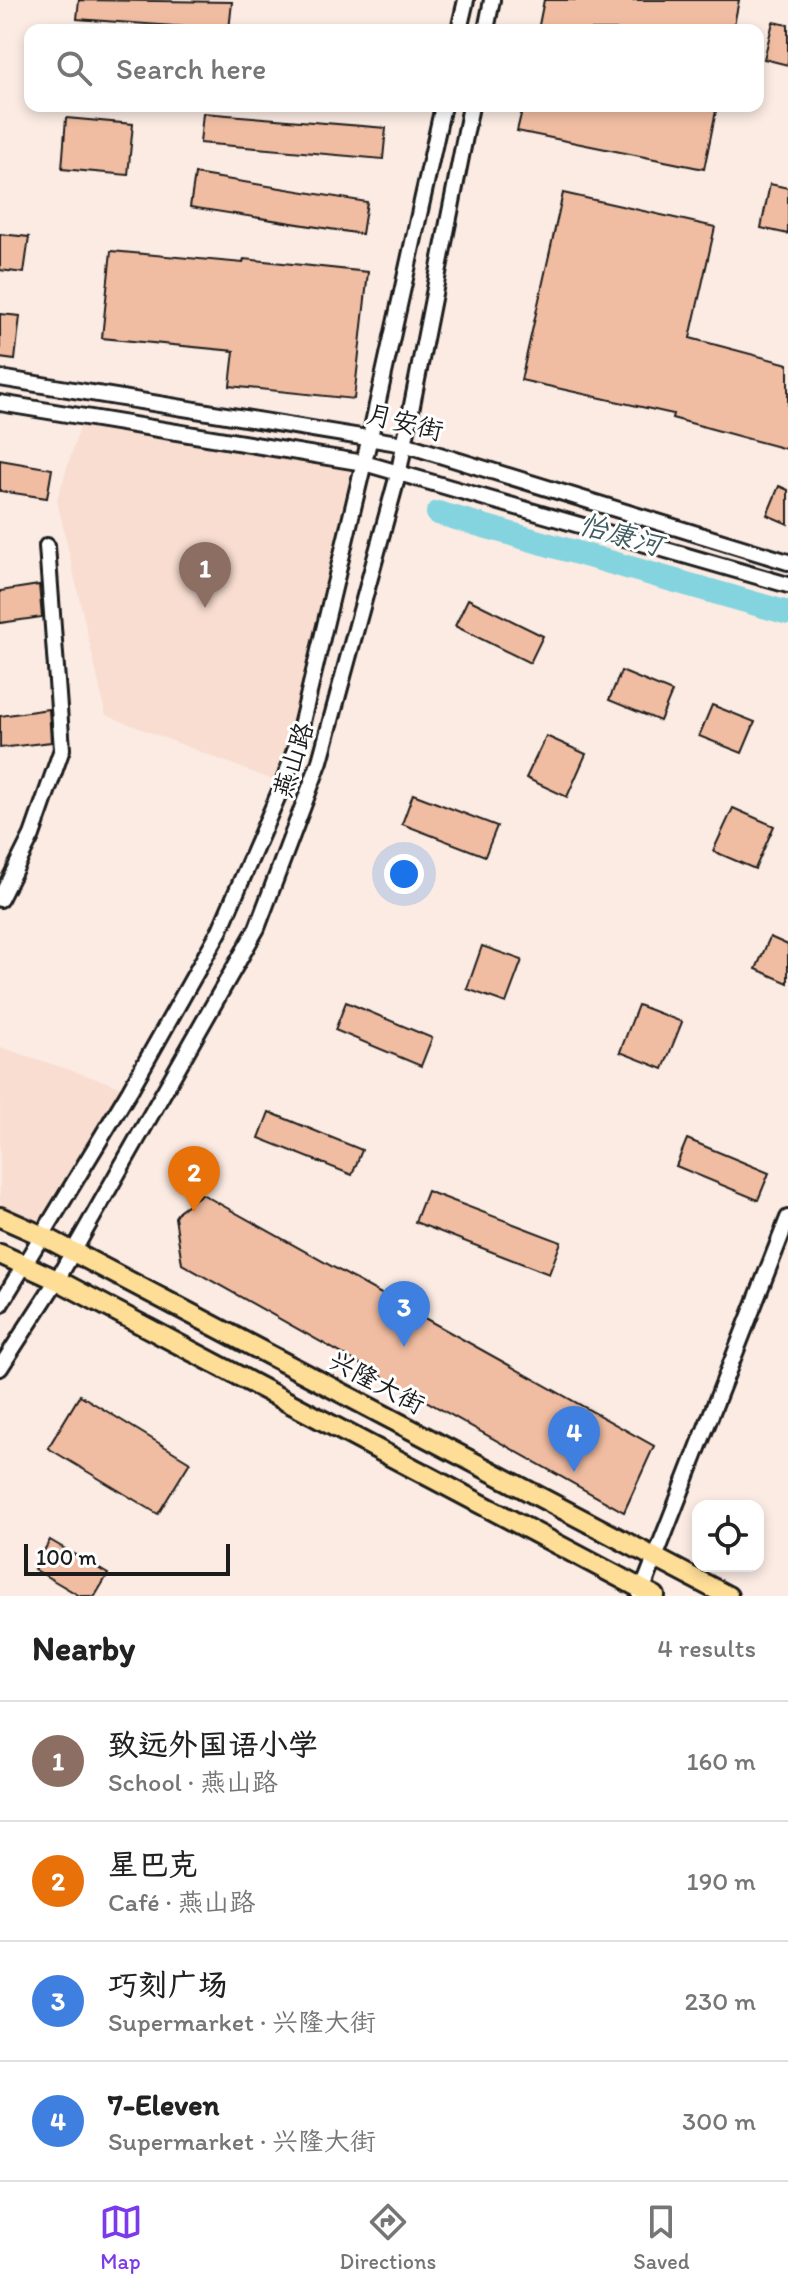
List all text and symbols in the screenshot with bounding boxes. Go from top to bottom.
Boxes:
search box [24,24,764,112]
icon: search [52,46,96,90]
text: Search here [116,50,266,87]
street label: 月安街 [363,397,447,447]
water label: 怡康河 [576,506,670,563]
pin: 1 [179,542,231,608]
street label: 燕山路 [266,718,320,802]
your location [384,854,424,894]
pin: 2 [168,1146,220,1212]
pin: 3 [378,1281,430,1347]
street label: 兴隆大街 [324,1343,430,1421]
pin: 4 [548,1406,600,1472]
map controls [692,1500,764,1572]
button: locate [692,1500,764,1572]
scale bar [24,1540,230,1576]
text: 100 m [36,1544,97,1571]
text: Nearby [32,1628,135,1669]
text: 4 results [657,1632,756,1664]
text: 致远外国语小学 [108,1726,318,1763]
text: 1 [52,1745,64,1777]
text: 160 m [686,1745,756,1777]
text: School · 燕山路 [108,1766,278,1798]
text: 星巴克 [108,1846,198,1883]
text: 2 [51,1865,65,1897]
text: 190 m [687,1865,756,1897]
text: Café · 燕山路 [108,1886,256,1918]
text: 巧刻广场 [108,1966,228,2003]
text: 3 [51,1985,65,2017]
text: 230 m [684,1985,756,2017]
text: Supermarket · 兴隆大街 [108,2006,376,2038]
text: 7-Eleven [108,2086,219,2123]
text: 4 [50,2105,66,2137]
text: 300 m [682,2105,756,2137]
text: Supermarket · 兴隆大街 [108,2125,376,2157]
tab: Map [99,2200,143,2275]
tab: Directions [340,2200,436,2275]
tab: Saved [633,2200,689,2275]

